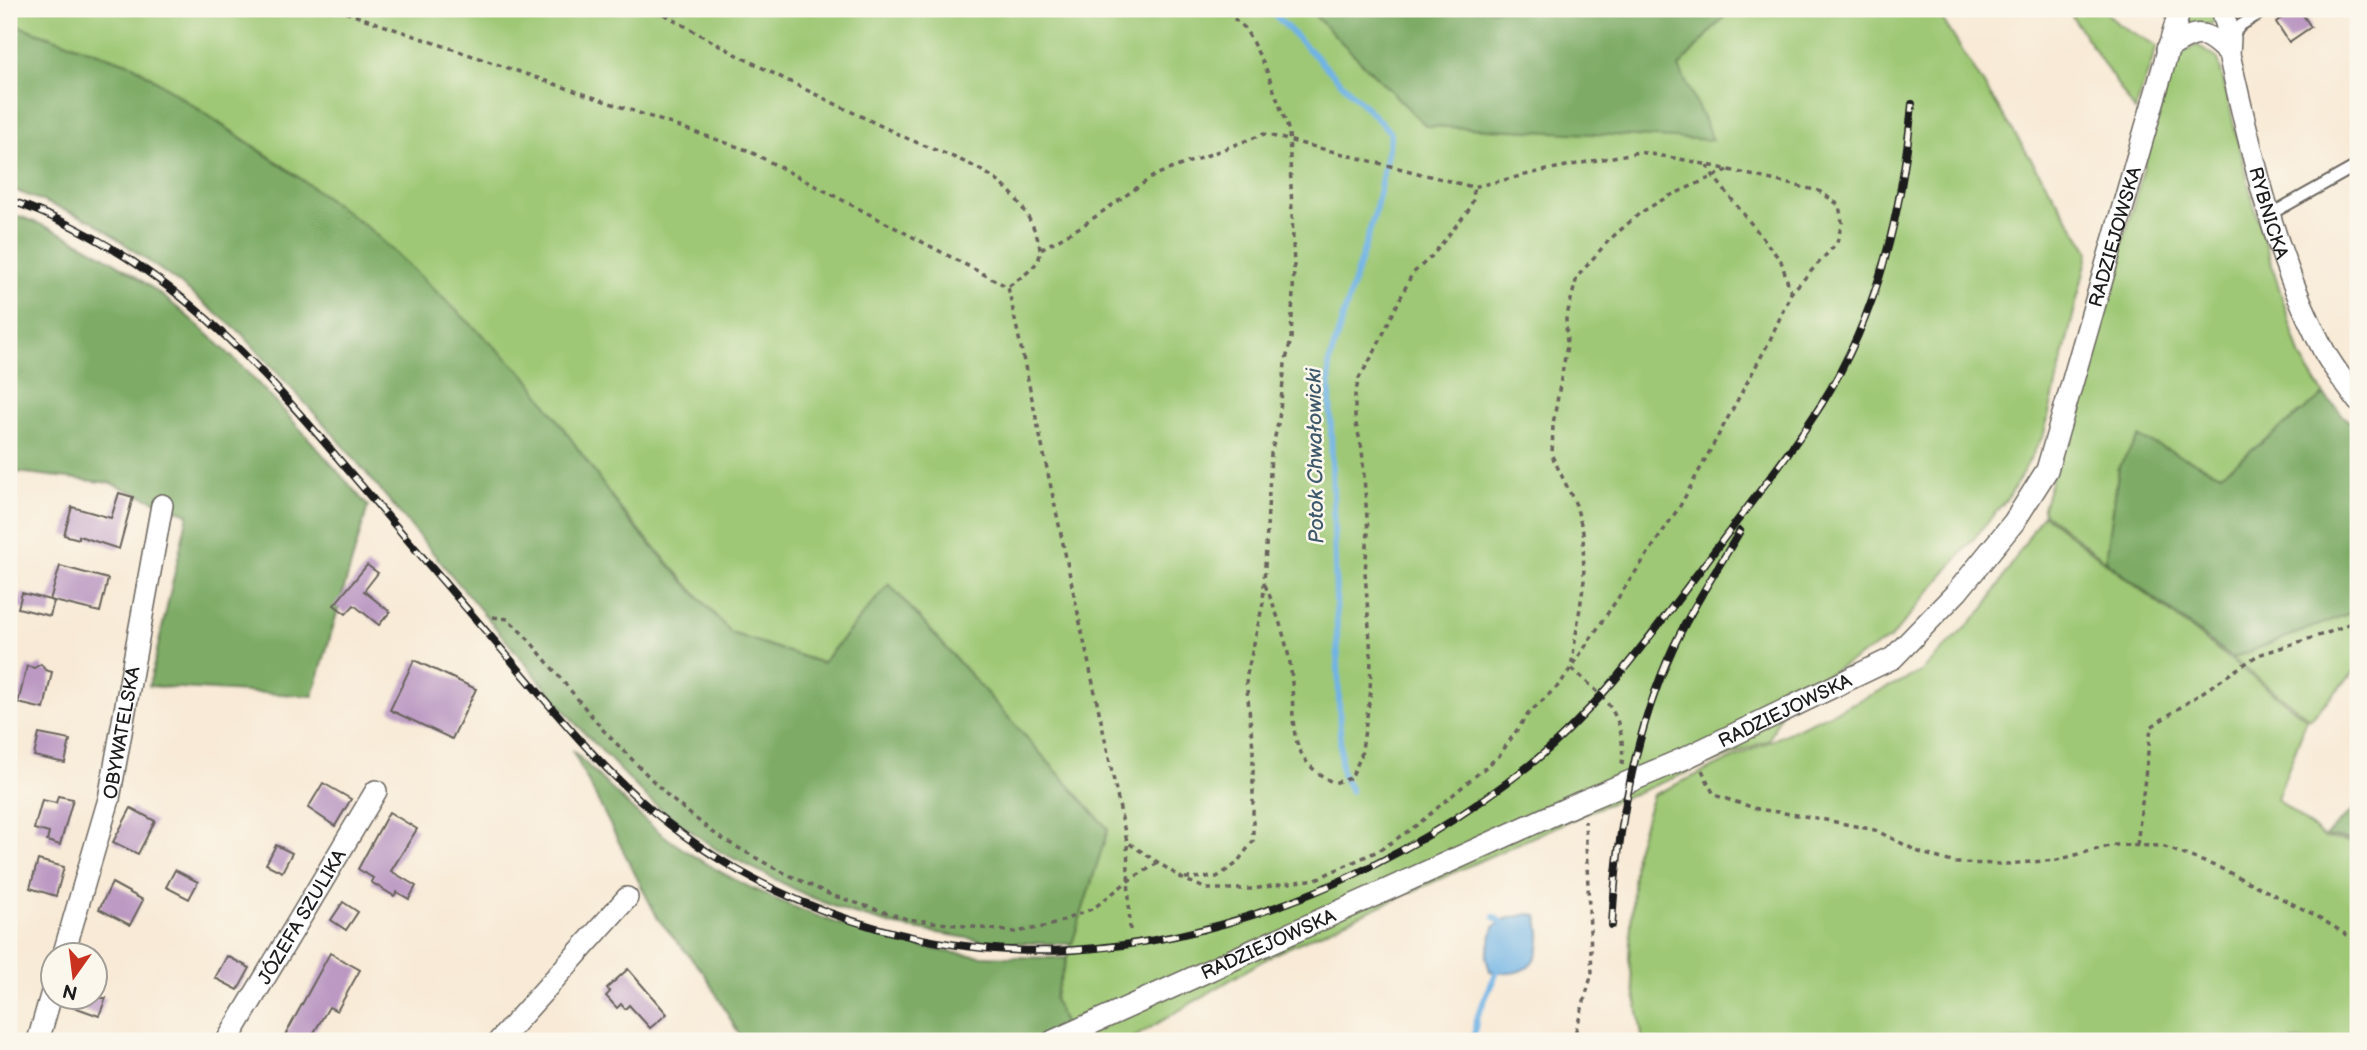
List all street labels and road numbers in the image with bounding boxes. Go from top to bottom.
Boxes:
street label: RADZIEJOWSKA [2085,164,2147,310]
street label: RYBNICKA [2243,165,2293,263]
street label: OBYWATELSKA [99,664,146,801]
street label: RADZIEJOWSKA [1715,670,1856,753]
street label: JÓZEFA SZULIKA [254,845,352,989]
street label: RADZIEJOWSKA [1198,904,1340,985]

